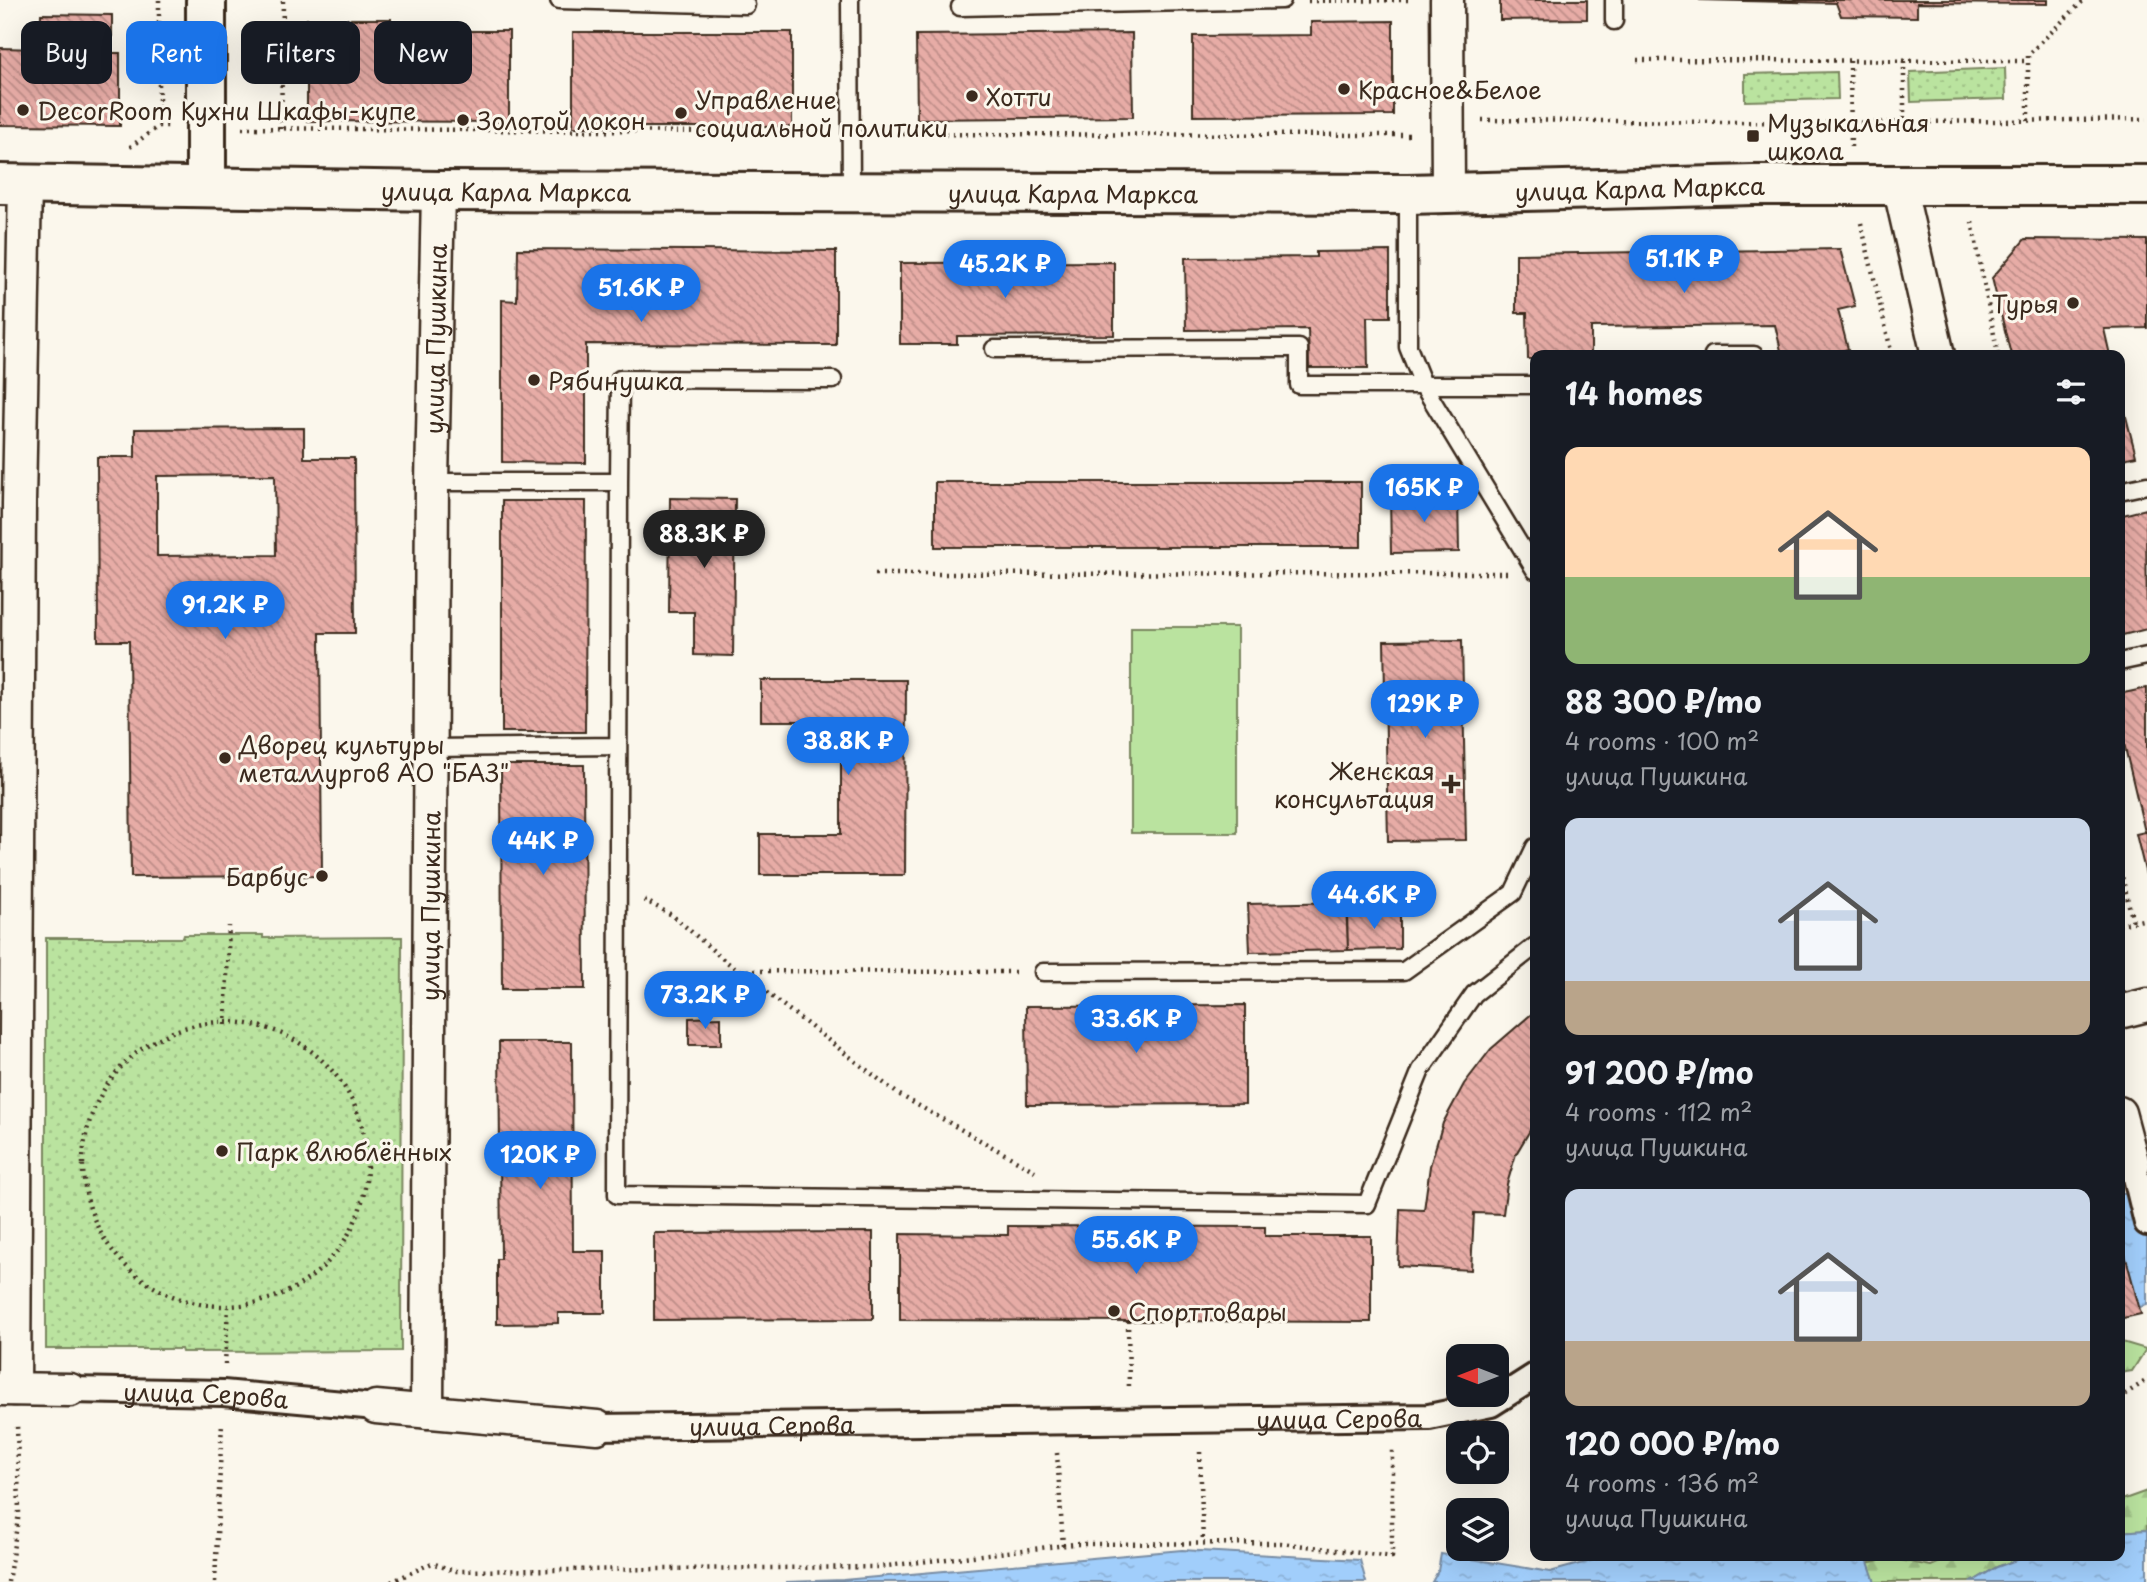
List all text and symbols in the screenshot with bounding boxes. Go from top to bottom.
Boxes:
chip: Buy [21,21,112,84]
chip: Rent [126,21,227,84]
chip: Filters [241,21,360,84]
chip: New [374,21,472,84]
place label: Красное&Белое [1358,71,1542,107]
place label: Хотти [986,78,1052,114]
place label: Управление социальной политики [695,81,948,145]
marker: Красное&Белое [1336,81,1352,97]
marker: Хотти [964,88,980,104]
place label: DecorRoom Кухни Шкафы-купе [37,92,416,128]
marker: DecorRoom Кухни Шкафы-купе [15,102,31,118]
place label: Золотой локон [477,102,646,138]
place label: Музыкальная школа [1767,104,1929,168]
marker: Управление социальной политики [673,105,689,121]
marker: Золотой локон [455,112,471,128]
marker: Музыкальная школа [1745,128,1761,144]
street label: улица Карла Маркса [1514,167,1765,209]
street label: улица Карла Маркса [381,172,631,210]
street label: улица Карла Маркса [948,175,1198,211]
pin: 51.1K ₽ [1619,236,1749,295]
pin: 45.2K ₽ [940,240,1070,300]
text: 51.1K ₽ [1645,240,1723,275]
street label: улица Пушкина [415,243,455,435]
text: 45.2K ₽ [959,245,1051,280]
pin: 51.6K ₽ [576,264,706,324]
text: 51.6K ₽ [598,269,684,304]
place label: Турья [1992,285,2059,321]
marker: Турья [2065,295,2081,311]
place label: Рябинушка [548,362,684,398]
text: 14 homes [1565,370,1703,415]
marker: Рябинушка [526,372,542,388]
icon: filters [2052,373,2090,411]
pin: 165K ₽ [1367,464,1481,524]
text: 165K ₽ [1385,469,1463,504]
icon: home [1765,492,1891,618]
pin: 88.3K ₽ [639,510,769,570]
text: 88.3K ₽ [659,515,749,550]
pin: 91.2K ₽ [160,582,290,641]
text: 91.2K ₽ [182,586,268,621]
text: 88 300 ₽/mo [1565,678,1762,723]
pin: 129K ₽ [1368,680,1482,740]
text: 129K ₽ [1387,685,1463,720]
pin: 38.8K ₽ [783,718,913,777]
text: 38.8K ₽ [803,722,893,757]
text: 4 rooms · 100 m² [1565,723,1759,758]
place label: Дворец культуры металлургов АО "БАЗ" [238,726,509,790]
marker: Дворец культуры металлургов АО "БАЗ" [217,750,233,766]
place label: Женская консультация [1274,752,1435,816]
text: улица Пушкина [1565,758,1747,793]
marker: Женская консультация [1441,774,1461,794]
street label: улица Пушкина [411,811,448,1001]
pin: 44K ₽ [494,818,592,877]
text: 44K ₽ [508,822,578,857]
place label: Барбус [226,858,308,894]
icon: home [1765,863,1891,989]
marker: Барбус [314,868,330,884]
pin: 44.6K ₽ [1309,872,1439,931]
text: 44.6K ₽ [1327,876,1421,911]
pin: 73.2K ₽ [640,972,770,1031]
text: 73.2K ₽ [660,976,750,1011]
pin: 33.6K ₽ [1071,996,1201,1055]
text: 33.6K ₽ [1090,1000,1182,1035]
text: 91 200 ₽/mo [1565,1049,1753,1094]
text: 4 rooms · 112 m² [1565,1094,1752,1129]
text: улица Пушкина [1565,1129,1747,1164]
pin: 120K ₽ [483,1132,597,1191]
place label: Парк влюблённых [236,1133,452,1169]
text: 120K ₽ [500,1136,580,1171]
marker: Парк влюблённых [214,1143,230,1159]
pin: 55.6K ₽ [1071,1216,1201,1276]
text: 55.6K ₽ [1091,1221,1181,1256]
icon: home [1765,1234,1891,1360]
place label: Спорттовары [1128,1293,1287,1329]
marker: Спорттовары [1106,1303,1122,1319]
north arrow [1446,1344,1508,1407]
map controls [1446,1344,1509,1561]
street label: улица Серова [123,1373,290,1417]
street label: улица Серова [1256,1399,1422,1437]
street label: улица Серова [689,1406,855,1444]
text: 120 000 ₽/mo [1565,1420,1780,1465]
button: locate [1446,1421,1509,1484]
text: 4 rooms · 136 m² [1565,1465,1759,1500]
button: layers [1446,1498,1509,1561]
text: улица Пушкина [1565,1500,1747,1535]

